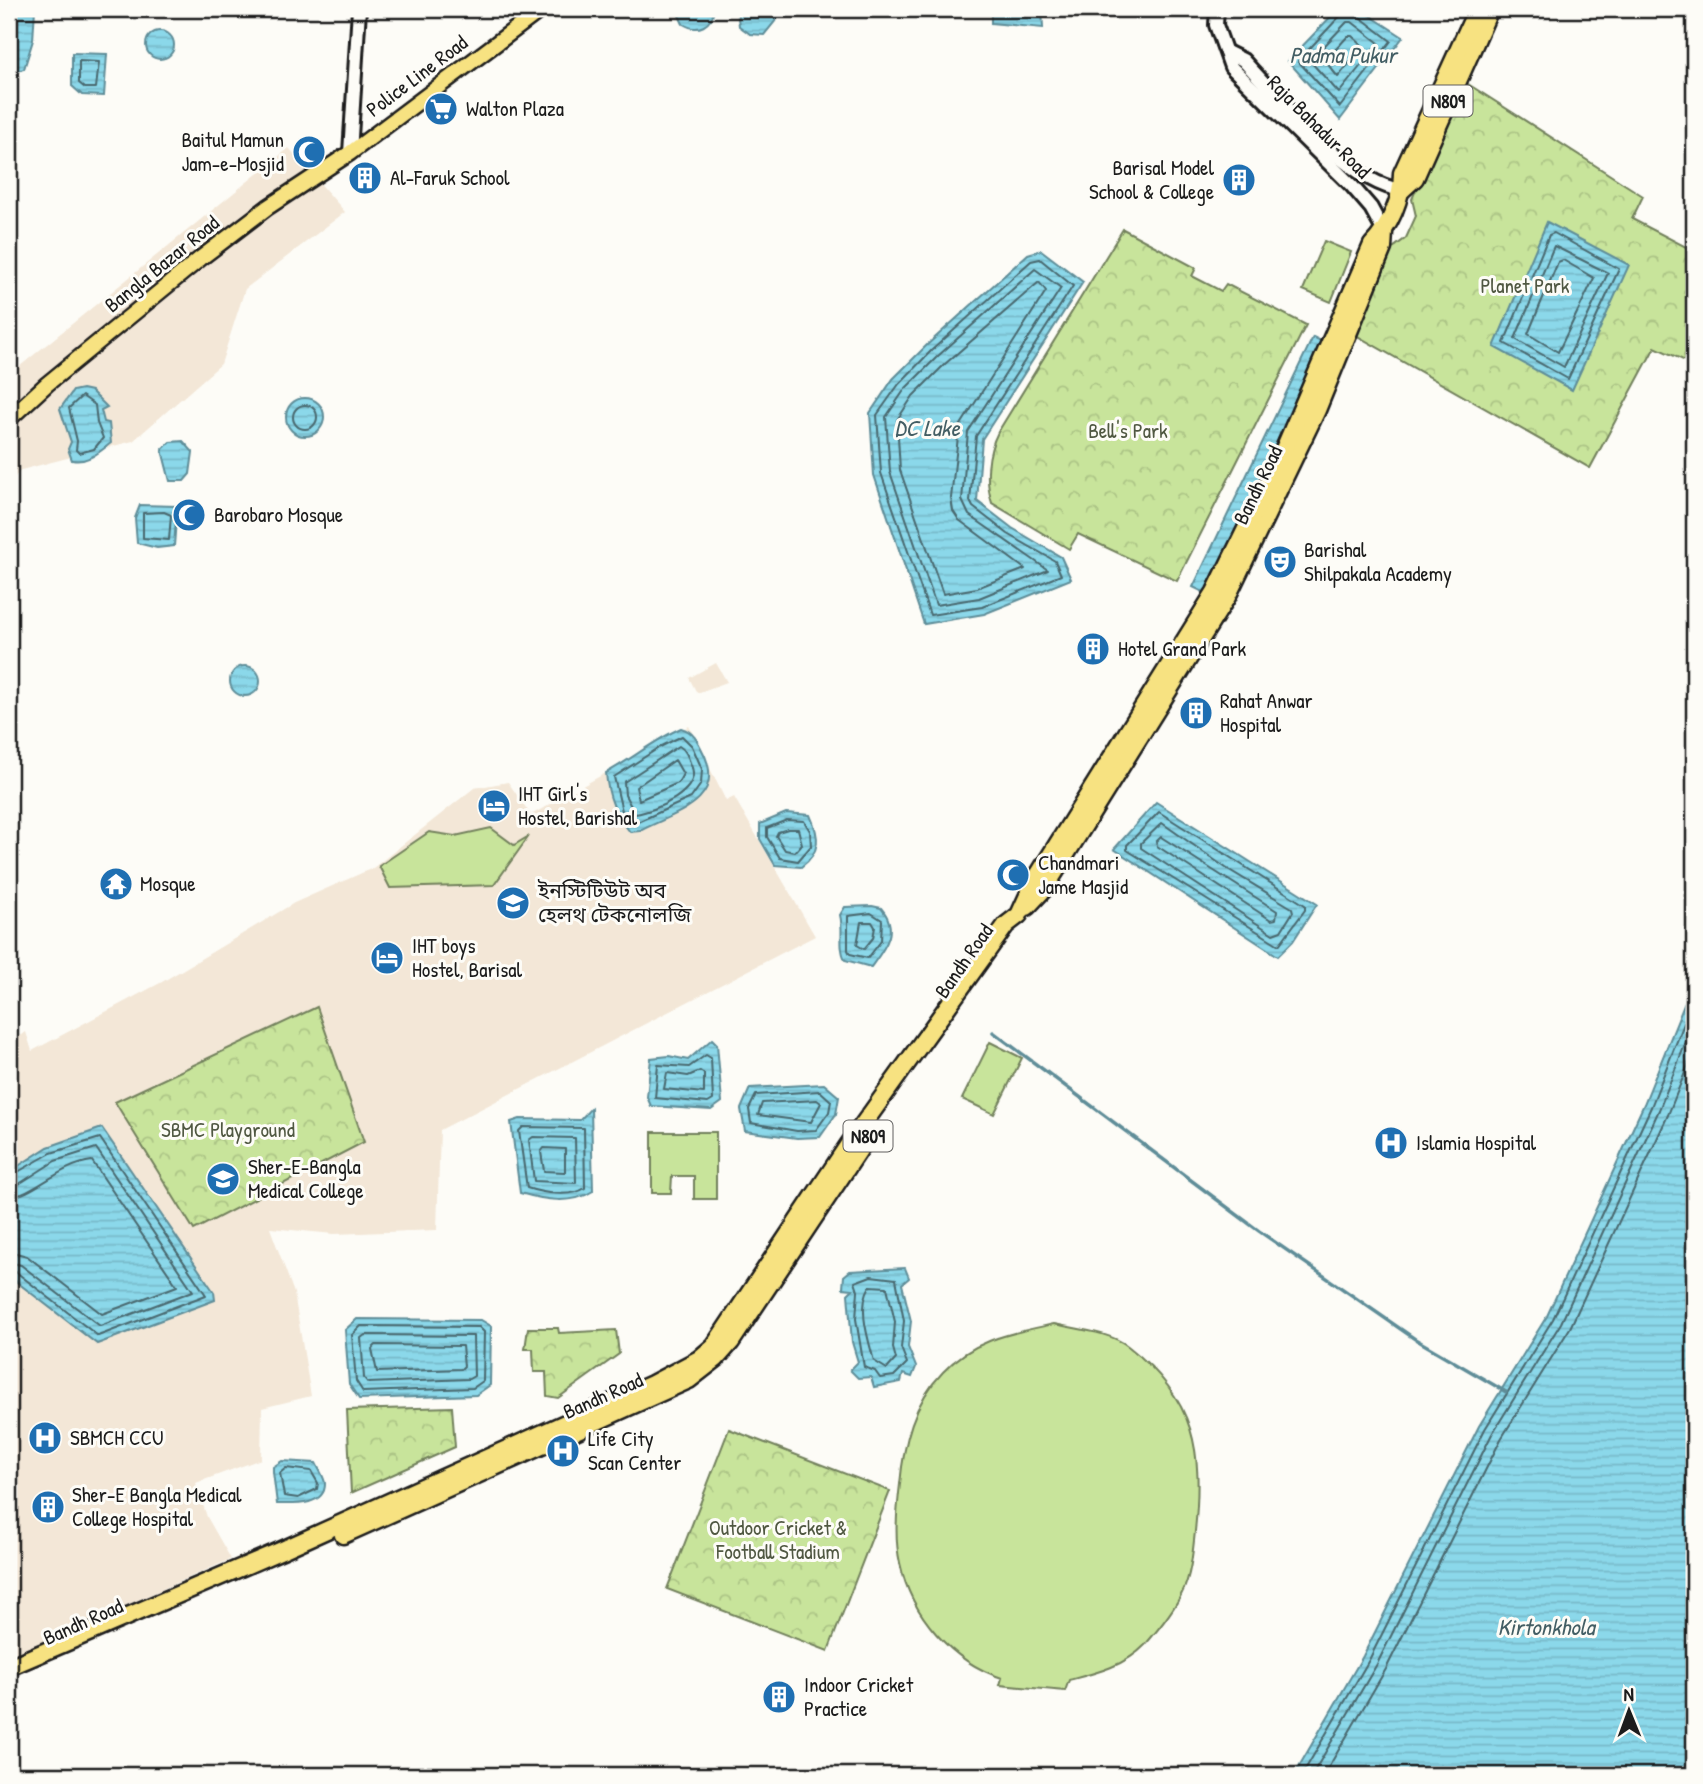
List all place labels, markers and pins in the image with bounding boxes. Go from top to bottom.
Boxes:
supermarket icon: Walton Plaza [422,90,460,128]
place label: Walton Plaza [466,94,564,123]
place label: Baitul Mamun Jam-e-Mosjid [181,125,284,178]
mosque icon: Baitul Mamun Jam-e-Mosjid [290,133,328,171]
place label: Barisal Model School & College [1089,153,1214,206]
building icon: Al-Faruk School [346,159,384,197]
building icon: Barisal Model School & College [1220,161,1258,199]
place label: Al-Faruk School [390,163,510,192]
mosque icon: Barobaro Mosque [170,496,208,534]
place label: Barobaro Mosque [214,500,343,529]
place label: Barishal Shilpakala Academy [1304,535,1452,588]
theatre icon: Barishal Shilpakala Academy [1261,543,1299,581]
building icon: Hotel Grand Park [1074,630,1112,668]
place label: Hotel Grand Park [1118,634,1247,663]
place label: Rahat Anwar Hospital [1220,686,1313,739]
building icon: Rahat Anwar Hospital [1177,694,1215,732]
place label: IHT Girl's Hostel, Barishal [518,779,637,832]
hotel icon: IHT Girl's Hostel, Barishal [475,787,513,825]
place label: Chandmari Jame Masjid [1038,848,1128,901]
mosque icon: Chandmari Jame Masjid [994,856,1032,894]
temple icon: Mosque [97,865,135,903]
place label: Mosque [140,869,196,898]
place label: ইনস্টিটিউট অব হেলথ টেকনোলজি [537,876,692,929]
school or university icon: ইনস্টিটিউট অব হেলথ টেকনোলজি [494,884,532,922]
place label: IHT boys Hostel, Barisal [412,931,523,984]
hotel icon: IHT boys Hostel, Barisal [368,939,406,977]
hospital icon: Islamia Hospital [1372,1124,1410,1162]
place label: Islamia Hospital [1416,1128,1536,1157]
place label: Sher-E-Bangla Medical College [248,1152,364,1205]
school or university icon: Sher-E-Bangla Medical College [204,1160,242,1198]
hospital icon: SBMCH CCU [26,1419,64,1457]
place label: SBMCH CCU [70,1423,164,1452]
place label: Life City Scan Center [588,1424,681,1477]
hospital icon: Life City Scan Center [544,1432,582,1470]
place label: Sher-E Bangla Medical College Hospital [72,1480,242,1533]
building icon: Sher-E Bangla Medical College Hospital [29,1488,67,1526]
place label: Indoor Cricket Practice [804,1670,914,1723]
building icon: Indoor Cricket Practice [760,1678,798,1716]

